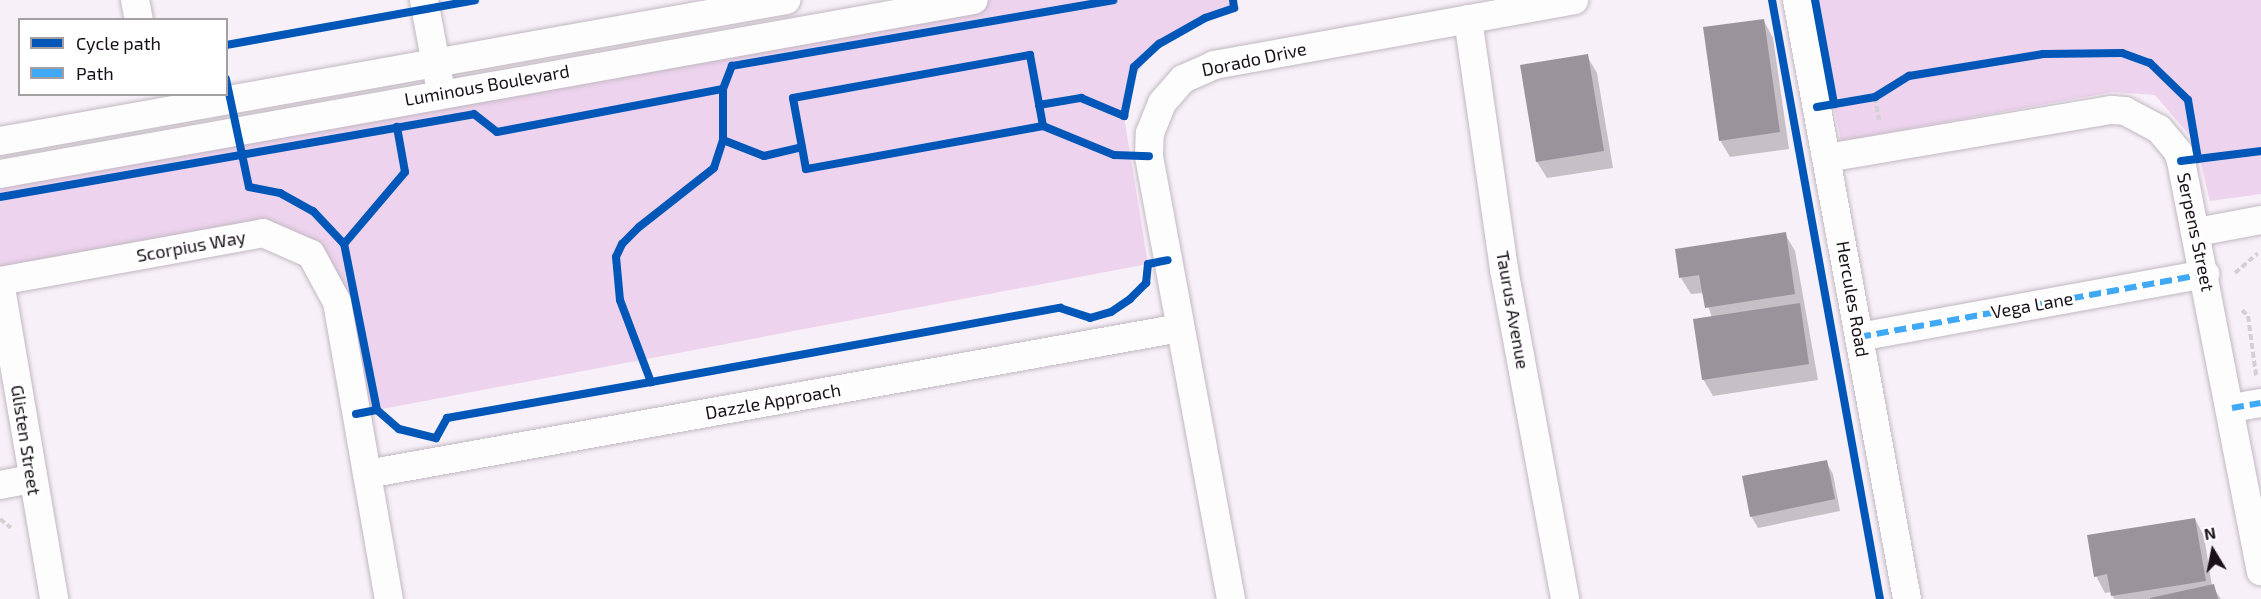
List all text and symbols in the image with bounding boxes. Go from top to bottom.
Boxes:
legend [18,18,228,96]
text: Cycle path [76,32,161,54]
street label: Dorado Drive [1200,37,1308,81]
street label: Luminous Boulevard [403,60,571,110]
text: Path [76,62,114,84]
street label: Serpens Street [2173,171,2219,293]
street label: Scorpius Way [135,226,247,266]
street label: Hercules Road [1832,239,1874,359]
street label: Taurus Avenue [1492,249,1534,371]
street label: Vega Lane [1989,287,2075,323]
street label: Dazzle Approach [703,378,843,424]
street label: Glisten Street [7,383,45,497]
north arrow [2183,521,2243,581]
text: N [2202,522,2217,543]

